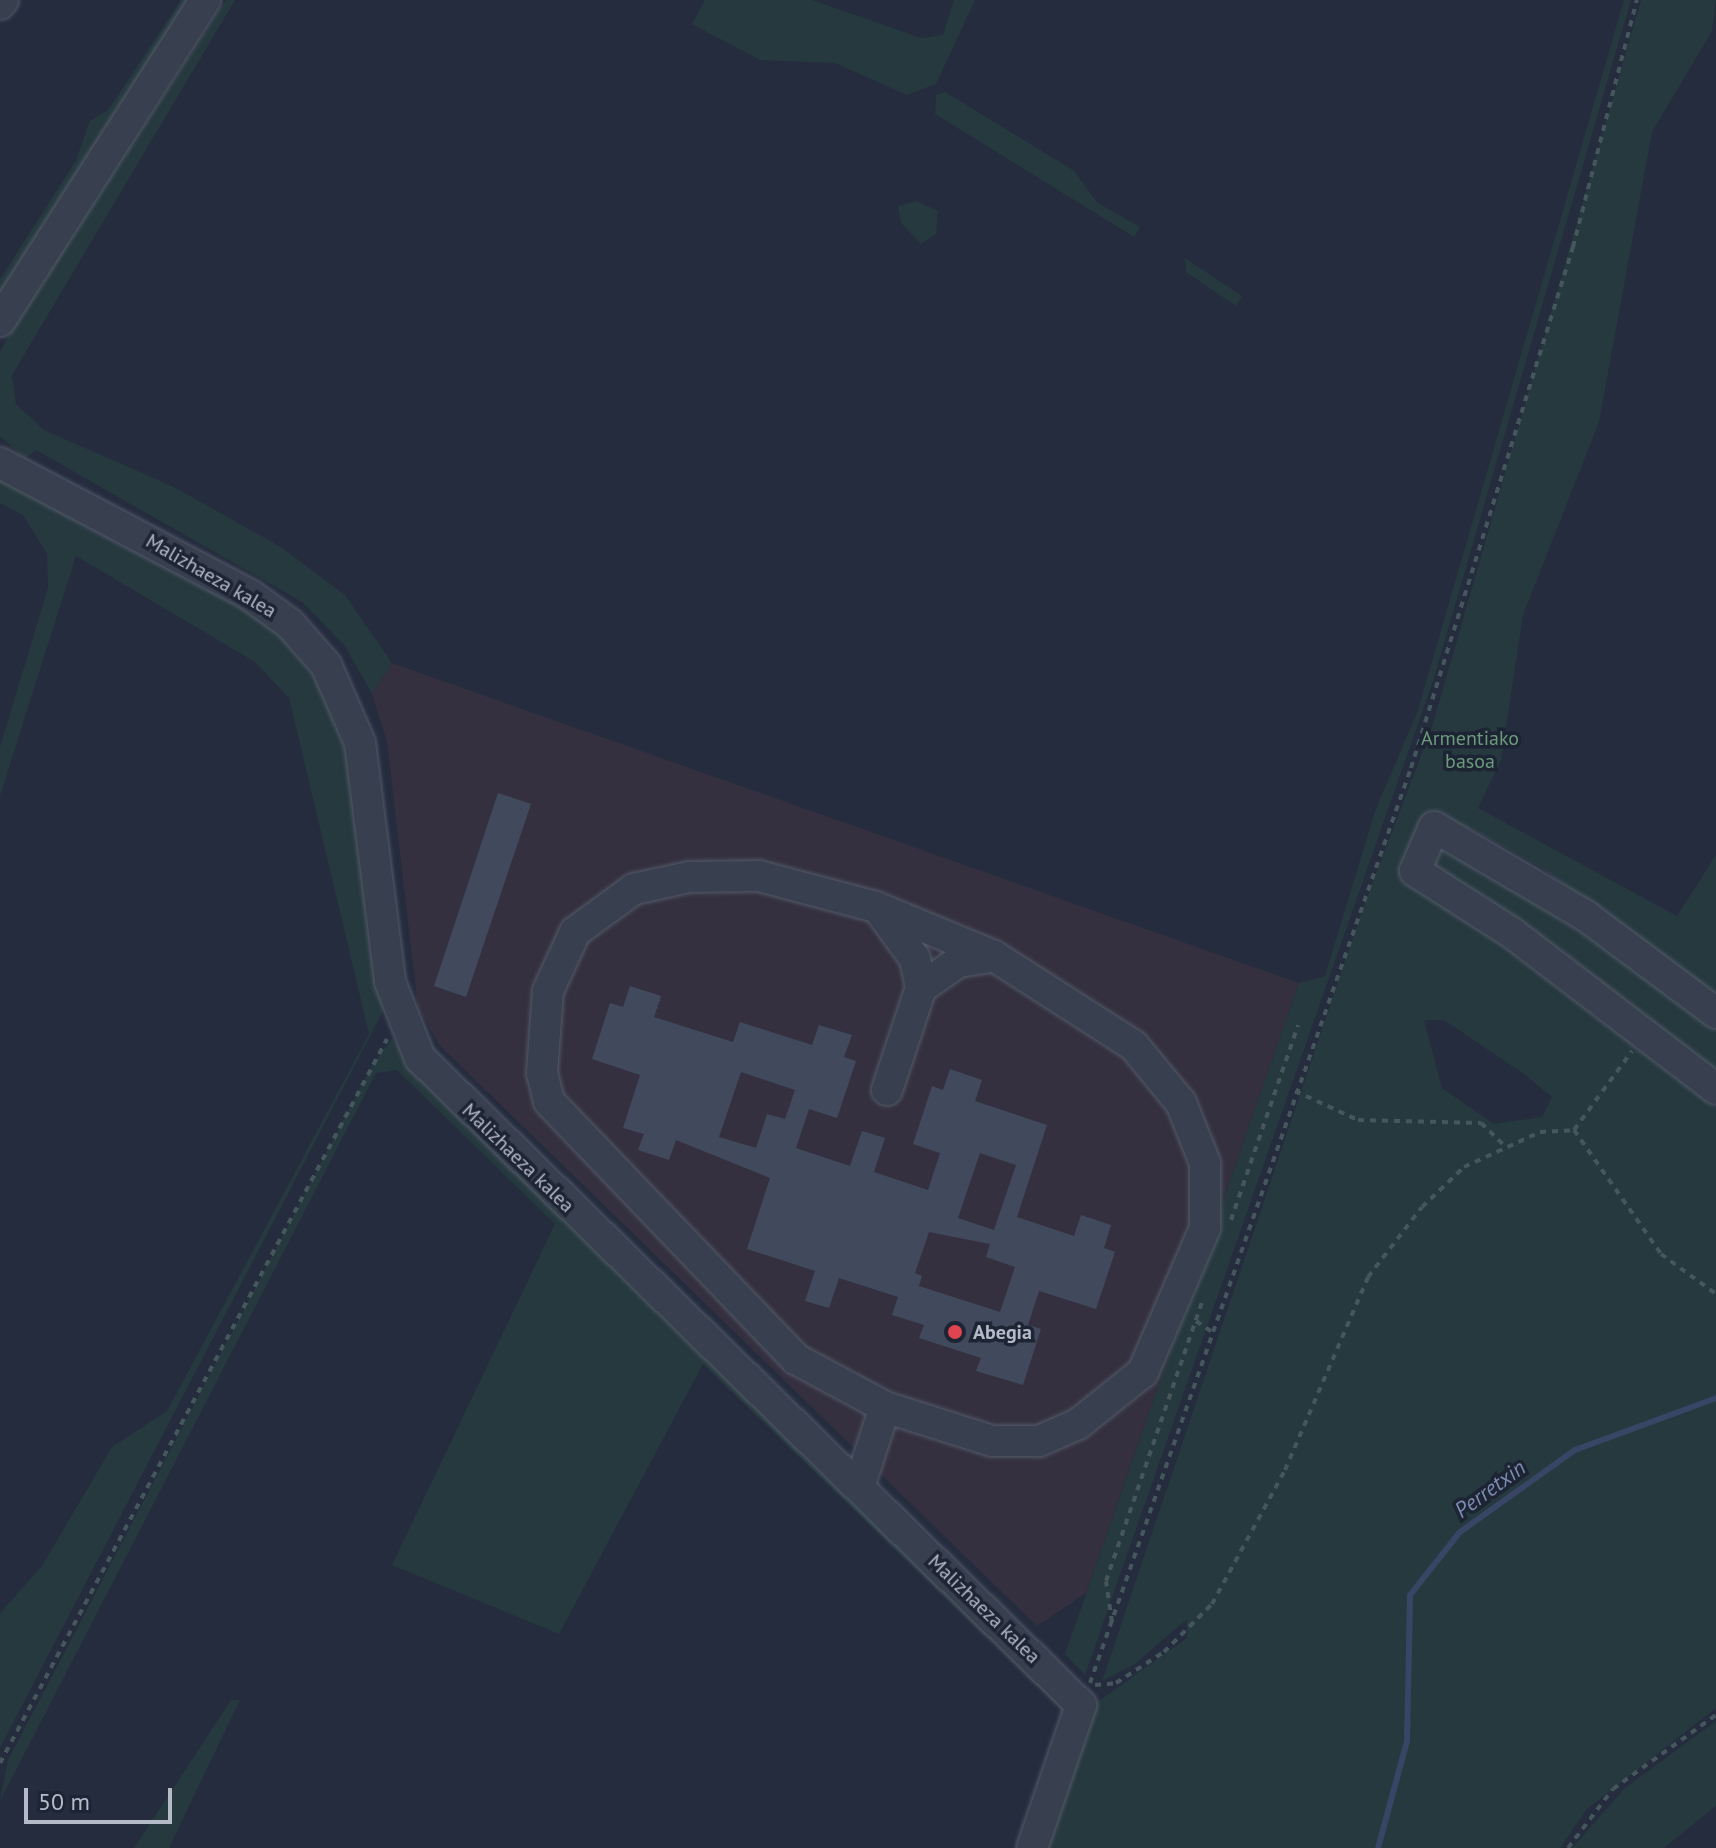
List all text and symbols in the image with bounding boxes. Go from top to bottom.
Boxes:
street label: Malizhaeza kalea [142,529,280,623]
park label: Armentiako basoa [1421,727,1519,774]
street label: Malizhaeza kalea [457,1099,579,1217]
place label: Abegia [973,1320,1032,1344]
marker: Abegia [944,1321,966,1343]
water label: Perretxin [1449,1454,1531,1524]
street label: Malizhaeza kalea [923,1550,1045,1668]
scale bar [28,1772,176,1822]
text: 50 m [38,1786,90,1817]

